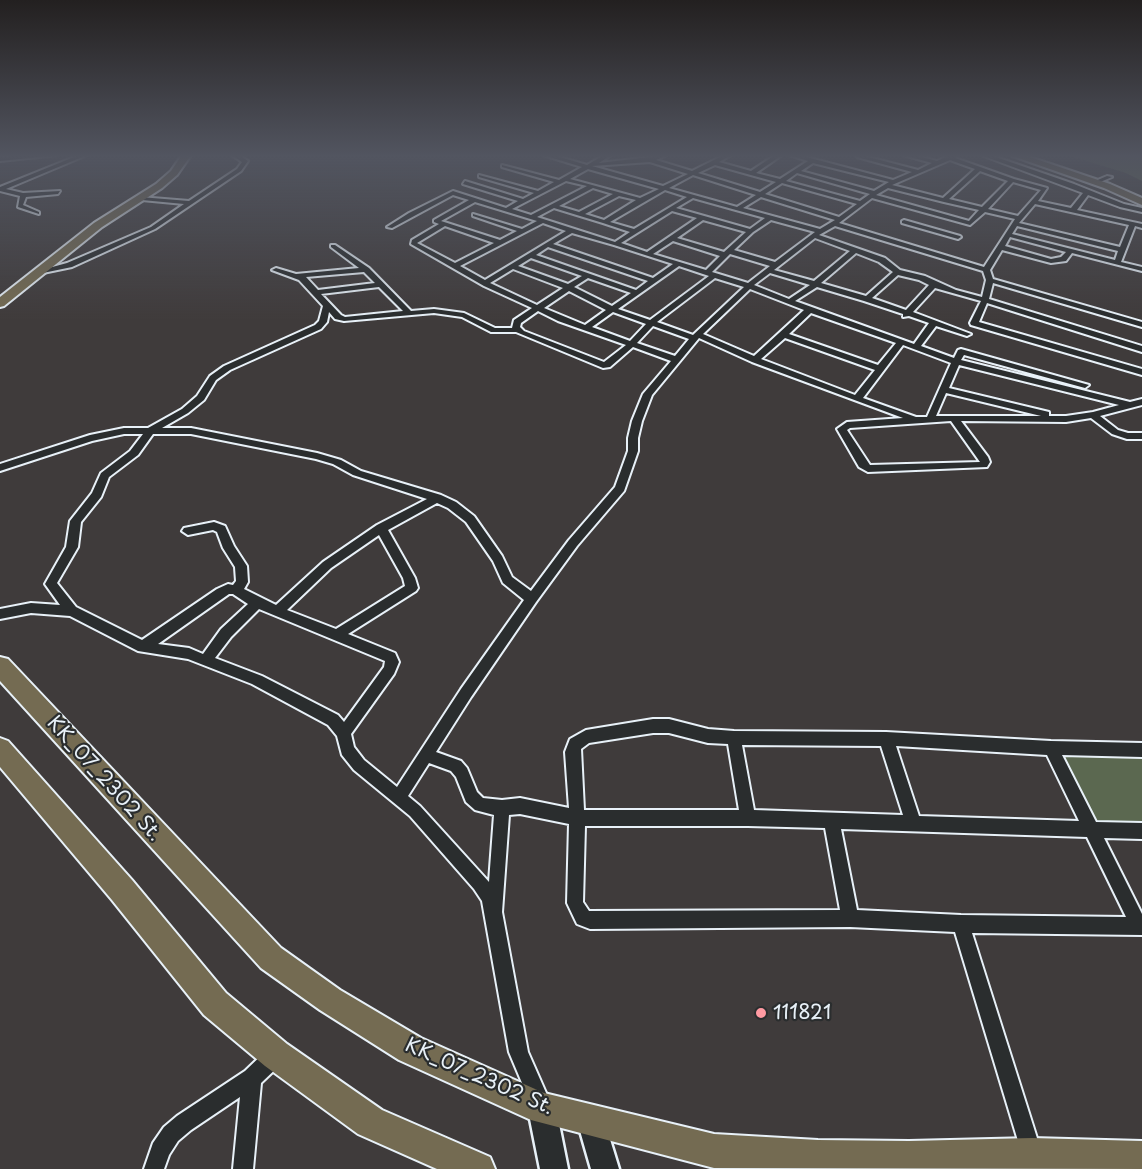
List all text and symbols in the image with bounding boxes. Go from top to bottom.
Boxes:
street label: KK_07_2302 St. [42,711,166,847]
place label: 111821 [773,1001,831,1025]
marker: 111821 [754,1006,768,1020]
street label: KK_07_2302 St. [401,1033,557,1121]

